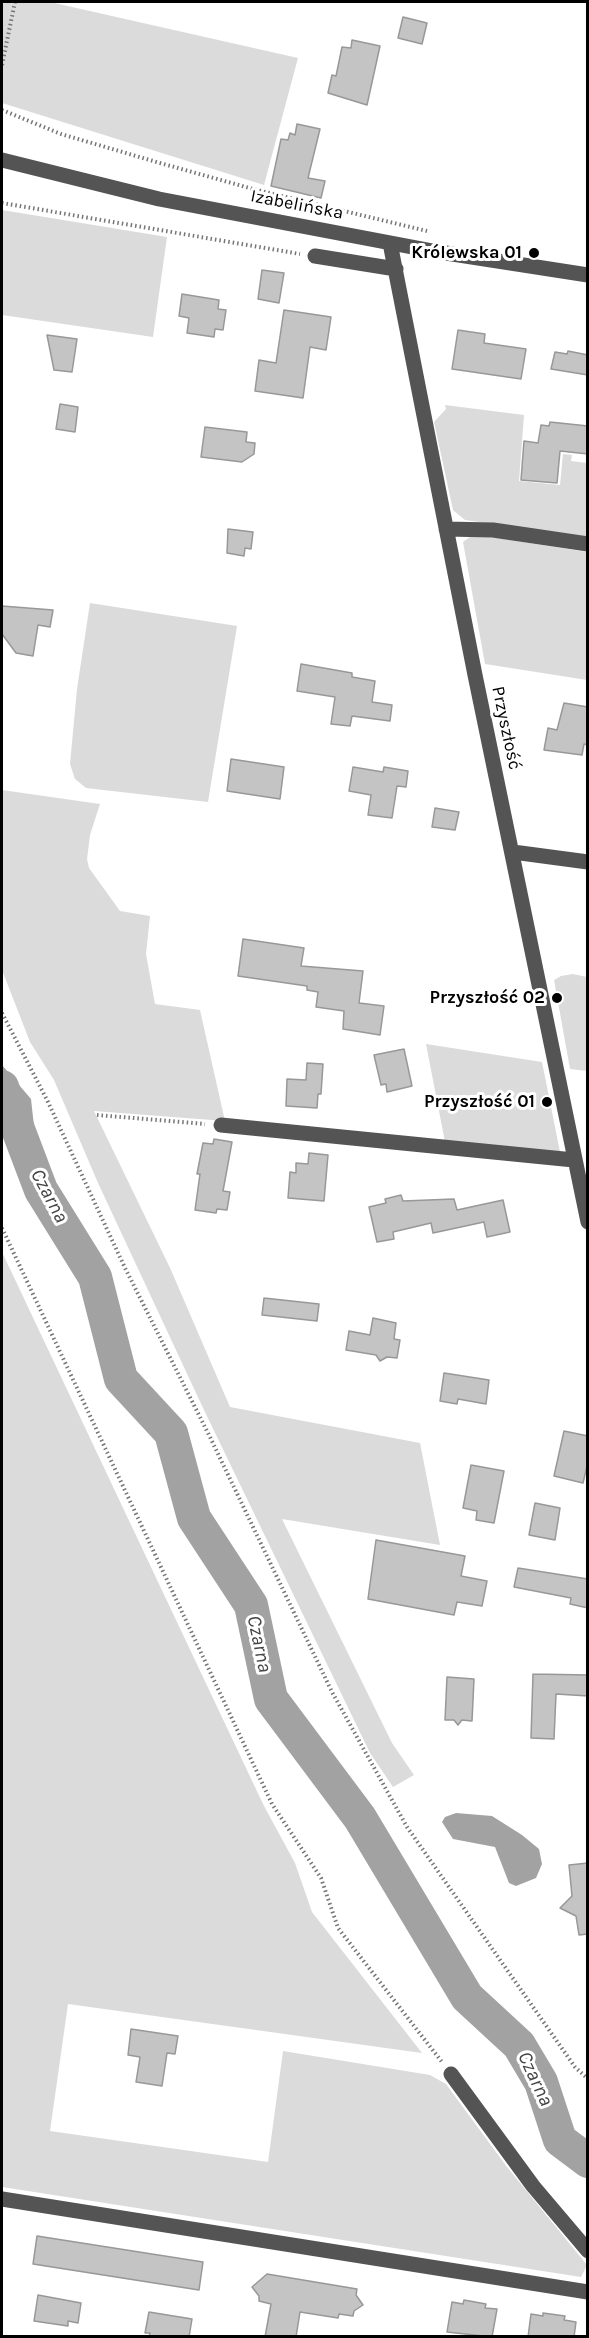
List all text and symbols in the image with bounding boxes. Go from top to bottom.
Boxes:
street label: Izabelińska [249,185,345,225]
place label: Królewska 01 [411,242,522,264]
marker: Królewska 01 [527,246,541,260]
street label: Przyszłość [487,684,525,772]
place label: Przyszłość 02 [430,987,545,1009]
marker: Przyszłość 02 [550,991,564,1005]
place label: Przyszłość 01 [424,1091,535,1113]
marker: Przyszłość 01 [540,1095,554,1109]
water label: Czarna [25,1165,73,1227]
water label: Czarna [241,1613,277,1675]
water label: Czarna [512,2048,558,2110]

